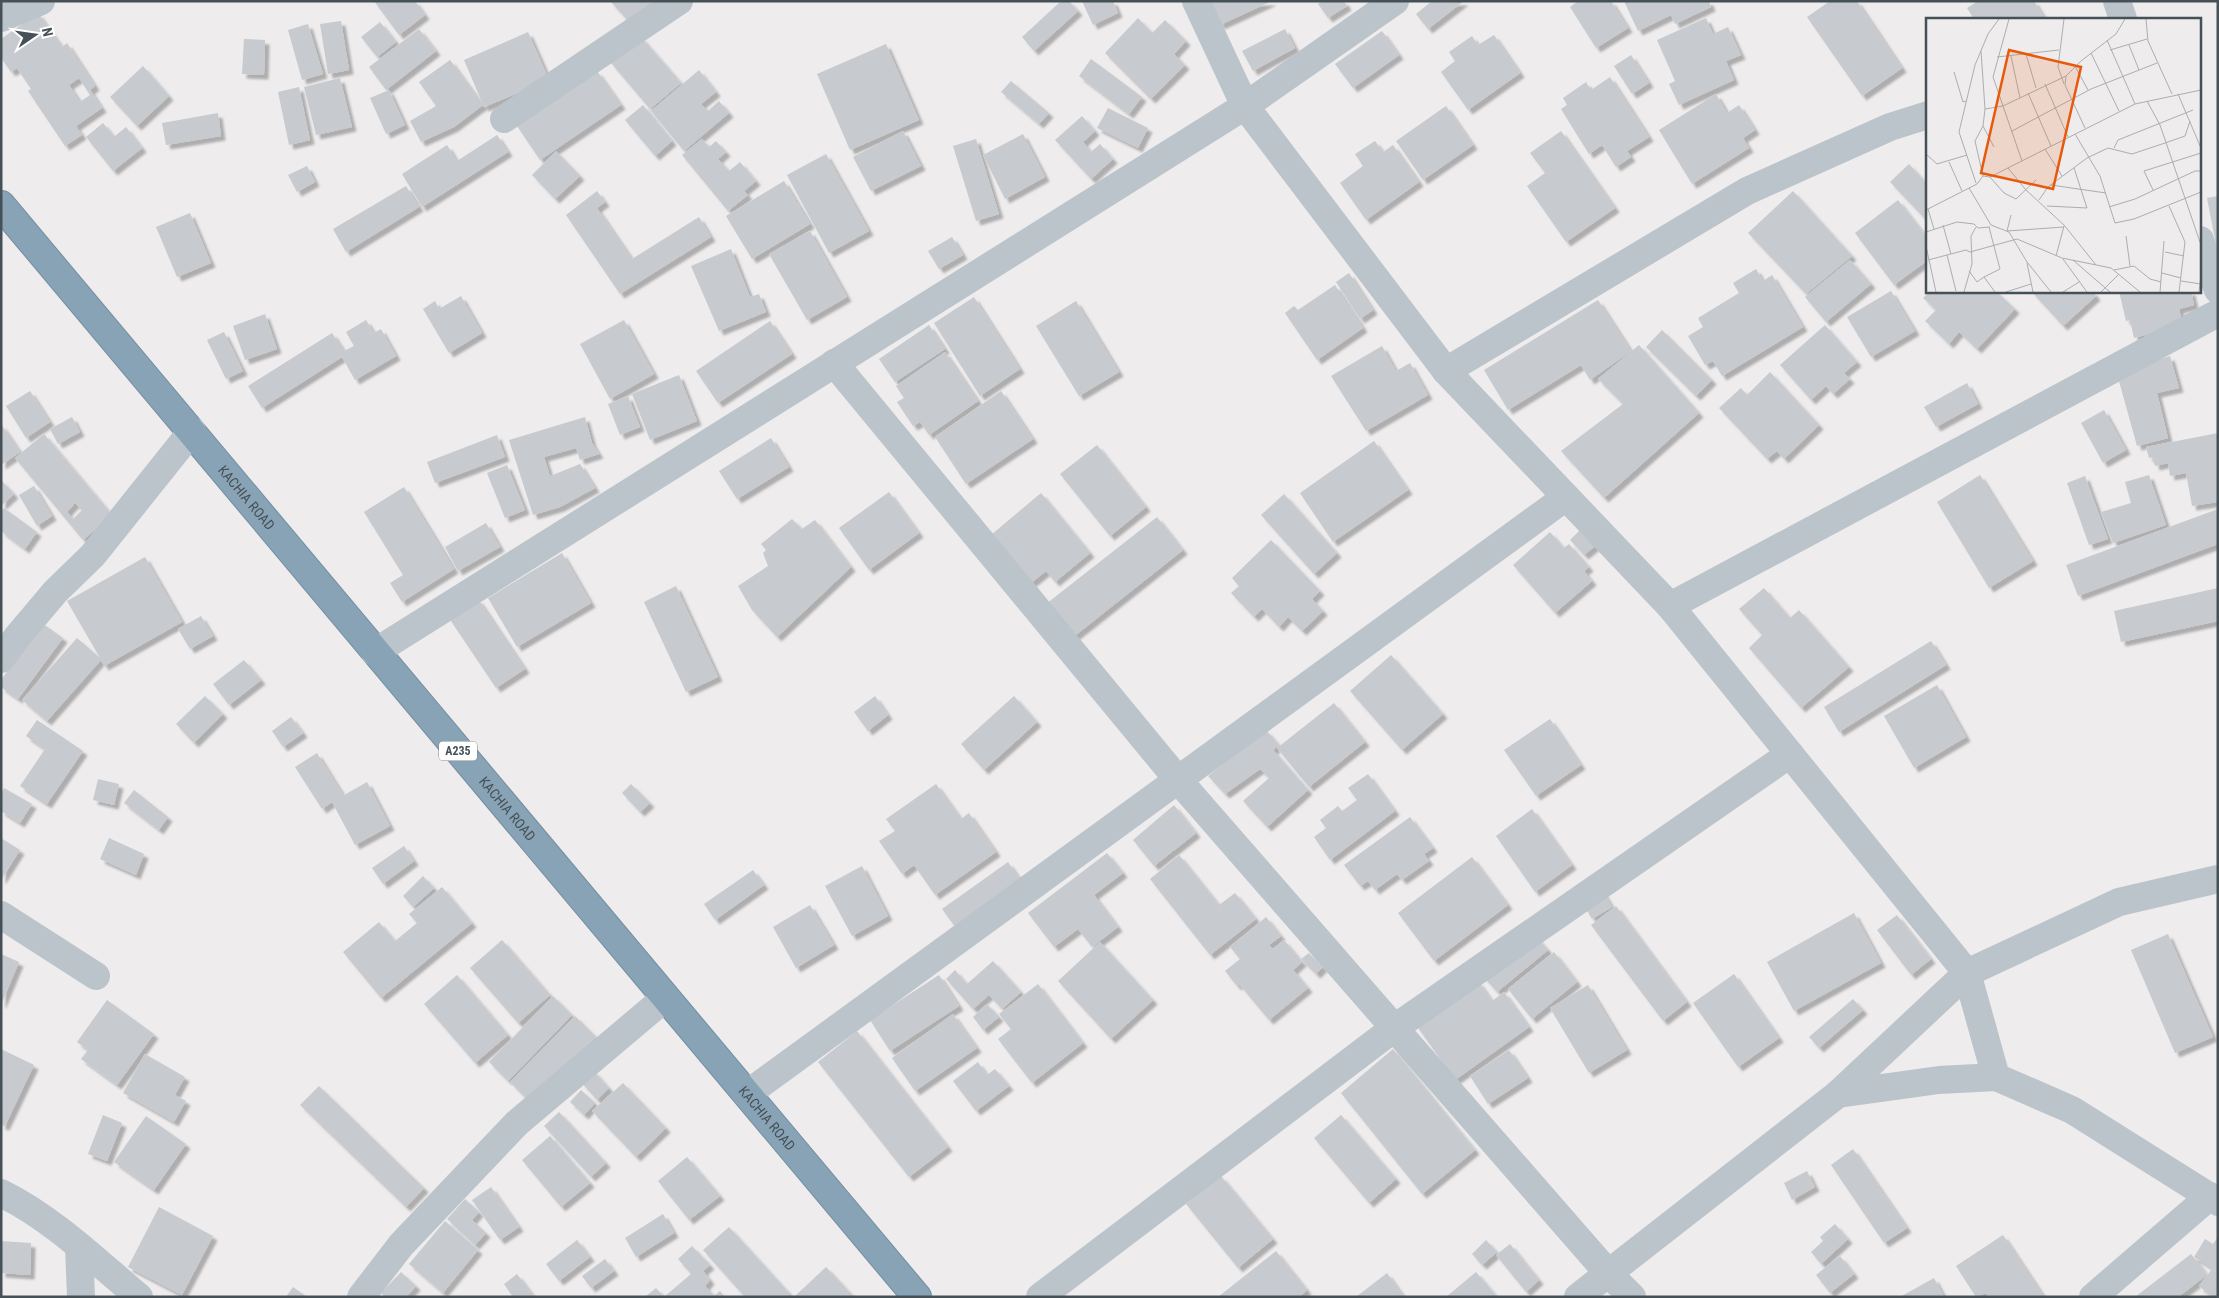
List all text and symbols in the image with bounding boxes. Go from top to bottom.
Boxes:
north arrow [10,10,60,60]
inset map [1926,18,2202,292]
text: N [39,26,56,38]
street label: KACHIA ROAD [215,462,278,533]
road number: A235 [439,741,477,760]
street label: KACHIA ROAD [476,773,539,844]
street label: KACHIA ROAD [736,1083,799,1154]

